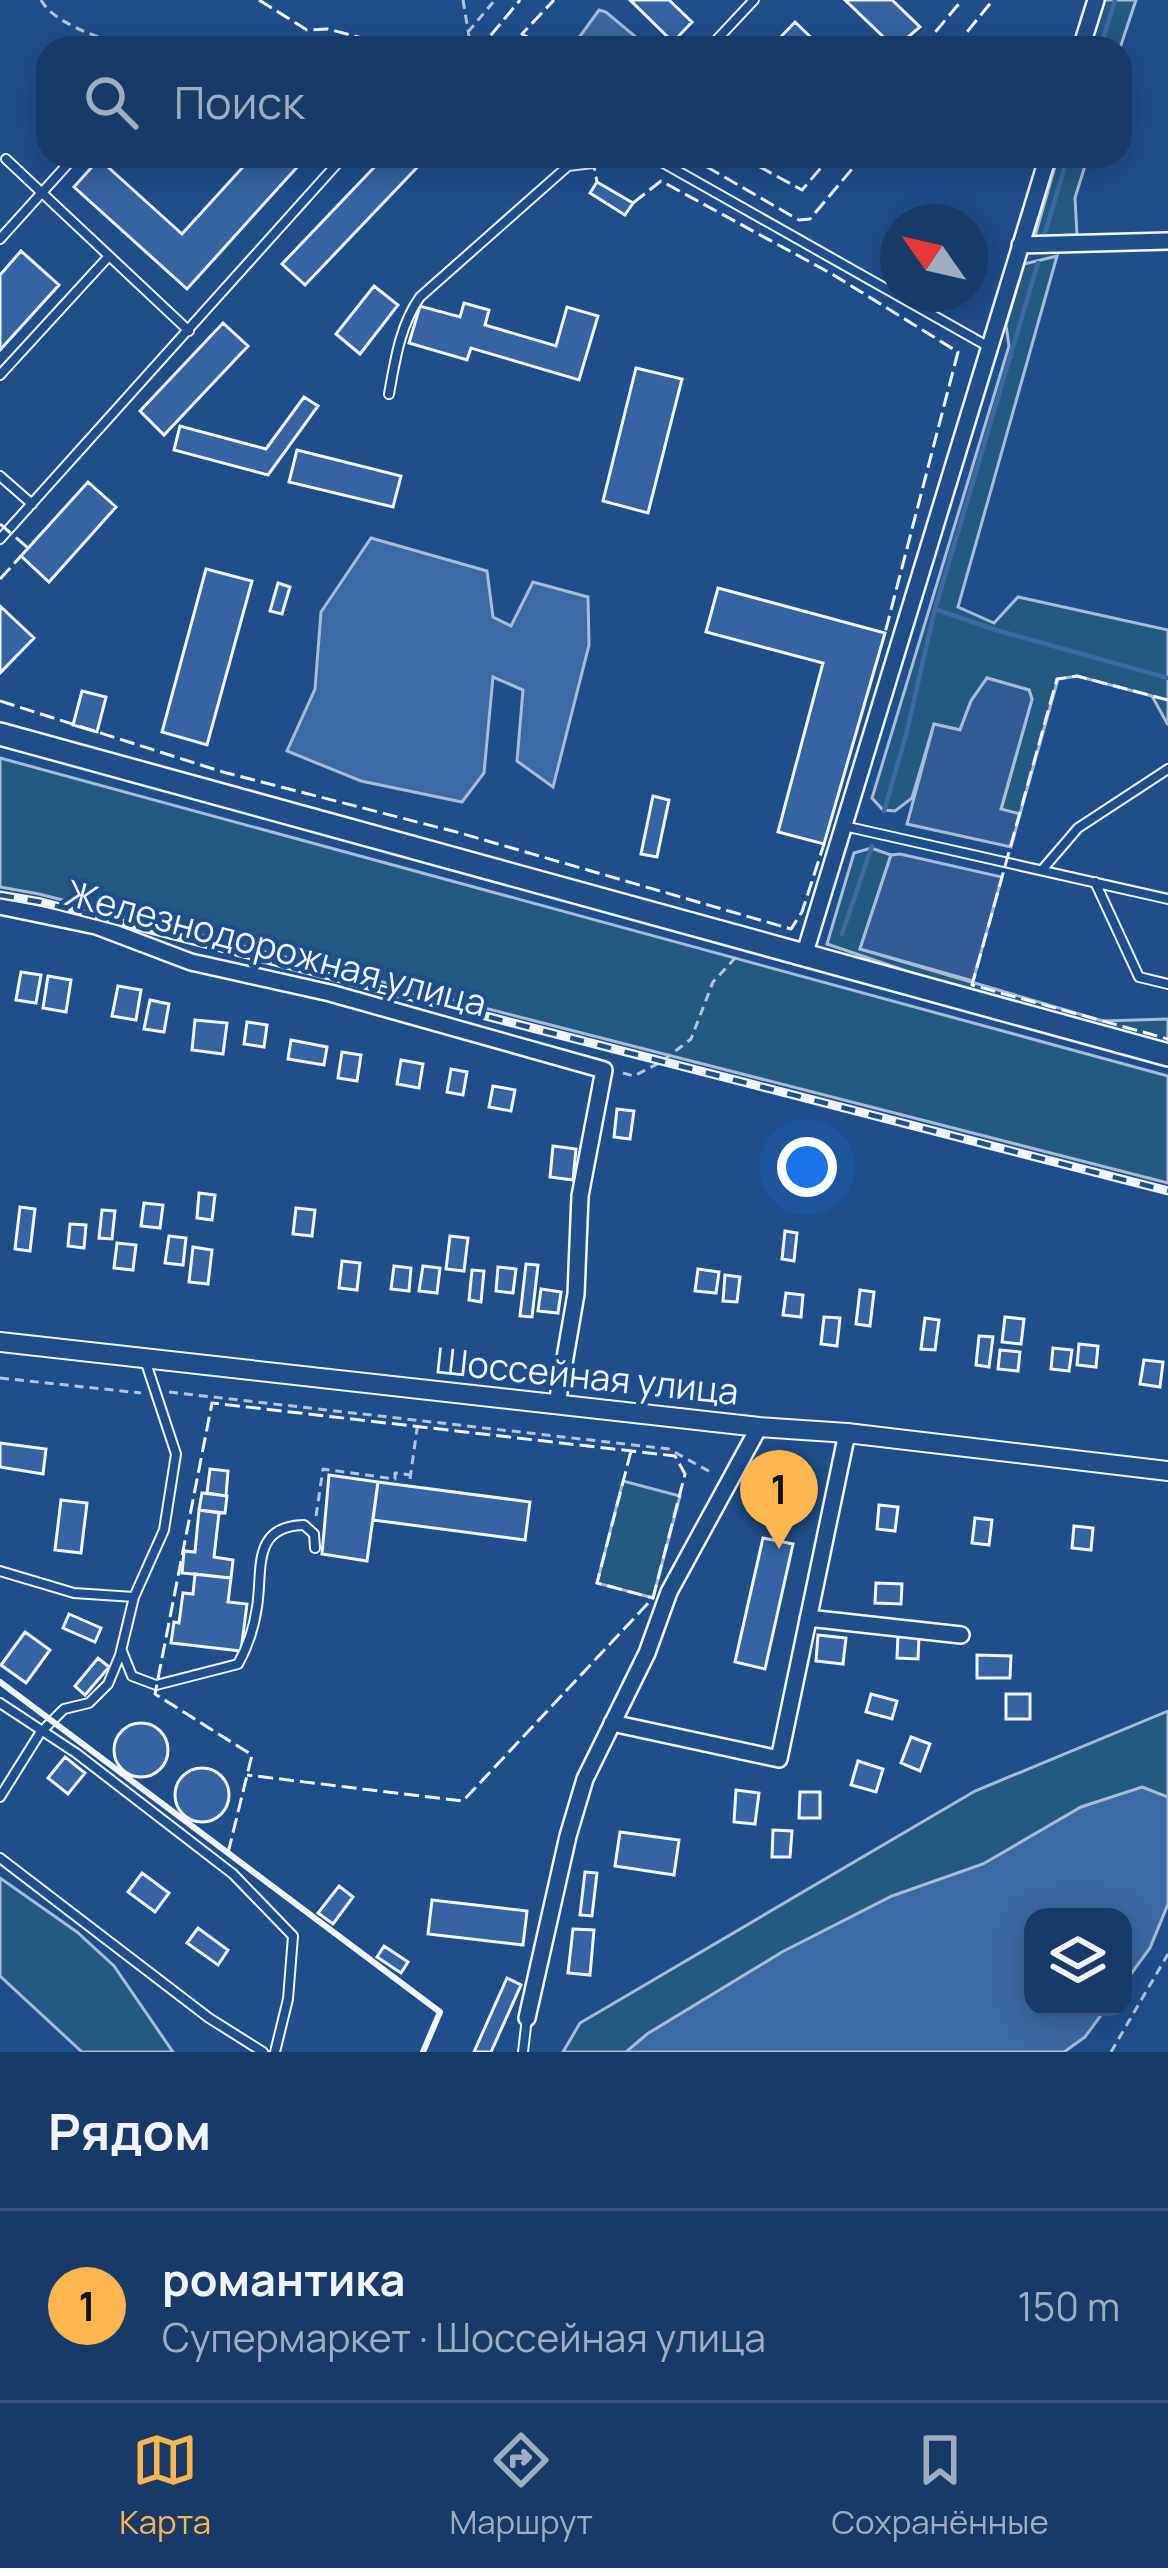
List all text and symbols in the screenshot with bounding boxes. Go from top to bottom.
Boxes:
search box [36,36,1132,168]
icon: search [78,69,144,135]
text: Поиск [174,71,305,133]
north arrow [880,204,988,312]
street label: Железнодорожная улица [60,868,492,1027]
your location [777,1137,837,1197]
street label: Шоссейная улица [433,1335,741,1416]
pin: 1 [740,1450,818,1549]
map controls [1024,1908,1132,2016]
button: layers [1024,1908,1132,2016]
text: Рядом [48,2096,211,2165]
text: романтика [162,2248,405,2310]
text: 1 [78,2279,96,2333]
text: 150 m [1018,2279,1120,2333]
text: Супермаркет · Шоссейная улица [162,2310,766,2364]
tab: Карта [119,2427,211,2544]
tab: Маршрут [449,2427,593,2544]
tab: Сохранённые [832,2427,1049,2544]

